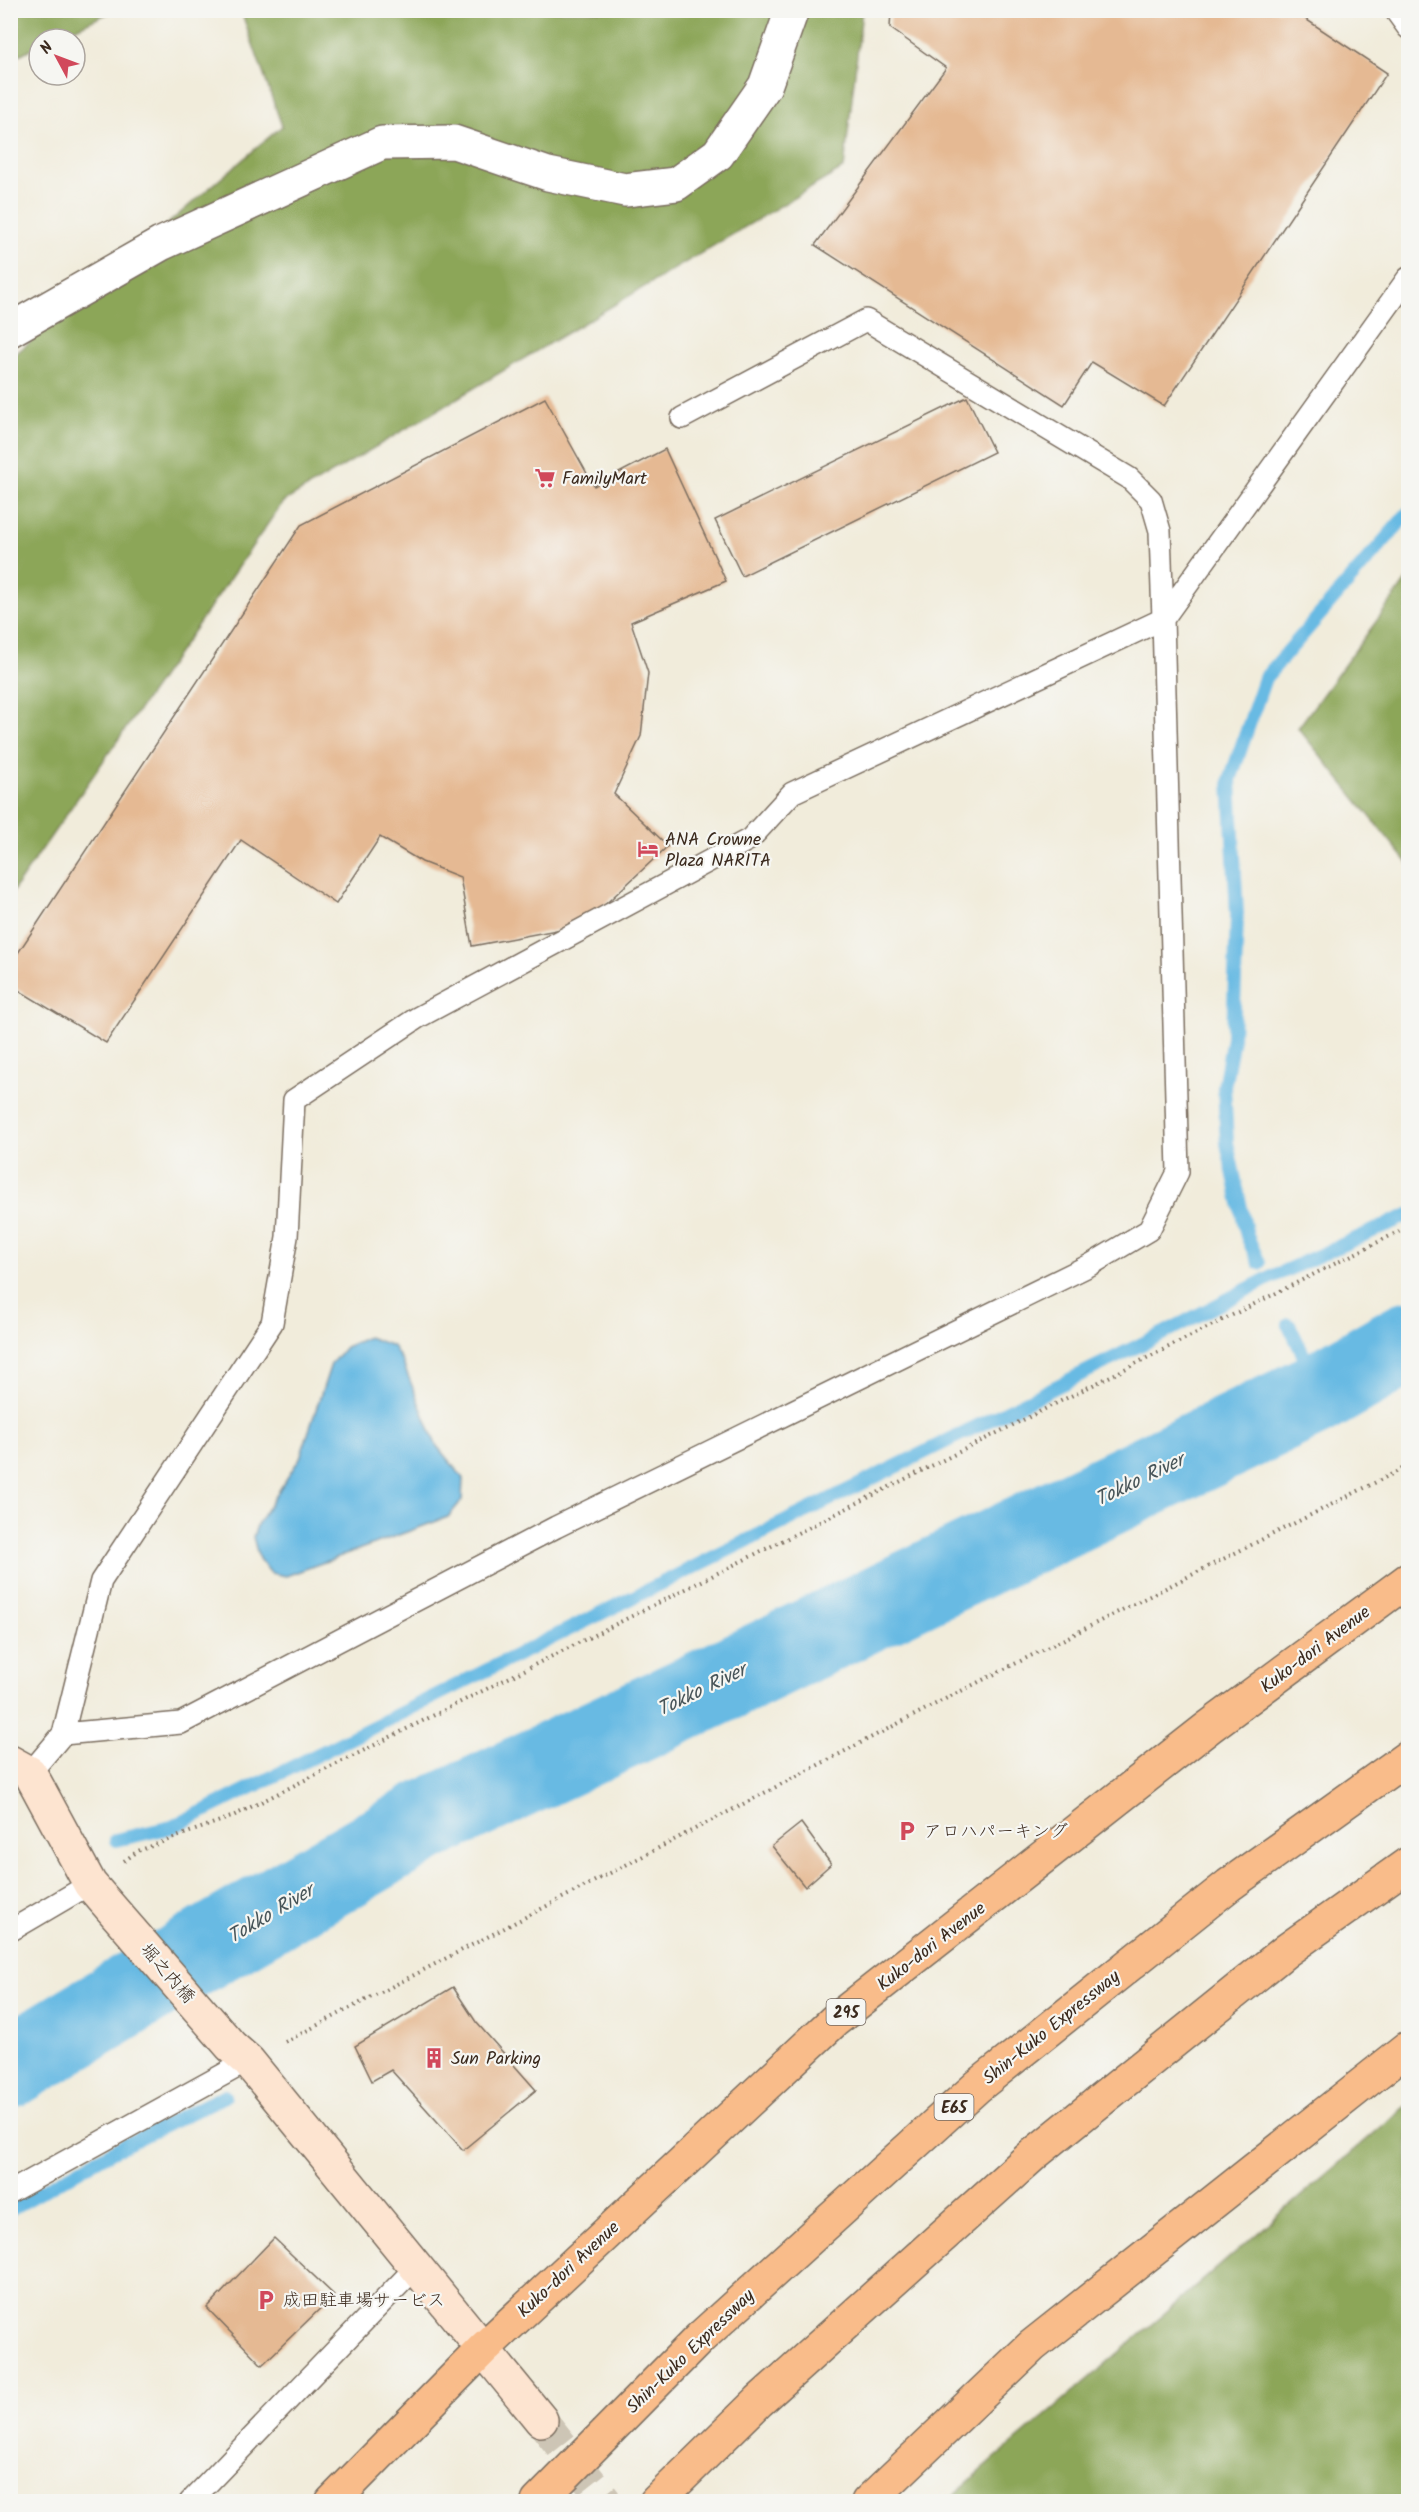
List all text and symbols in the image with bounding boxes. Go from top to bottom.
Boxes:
north arrow [27,27,87,87]
text: N [34,36,60,60]
place label: FamilyMart [562,465,648,494]
supermarket icon: FamilyMart [533,466,557,490]
place label: ANA Crowne Plaza NARITA [665,826,771,876]
hotel icon: ANA Crowne Plaza NARITA [636,837,660,861]
water label: Tokko River [1090,1443,1194,1516]
street label: Kuko-dori Avenue [1255,1599,1377,1701]
water label: Tokko River [652,1653,756,1726]
place label: アロハパーキング [924,1818,1068,1847]
parking icon: アロハパーキング [895,1819,919,1843]
water label: Tokko River [222,1874,324,1953]
street label: Kuko-dori Avenue [871,1895,993,1999]
street label: 堀之内橋 [132,1937,201,2011]
street label: Shin-Kuko Expressway [977,1963,1127,2093]
road number: 295 [826,1999,866,2025]
place label: Sun Parking [451,2045,541,2074]
building icon: Sun Parking [422,2046,446,2070]
road number: E65 [934,2094,974,2120]
street label: Kuko-dori Avenue [511,2215,627,2326]
street label: Shin-Kuko Expressway [620,2282,763,2421]
place label: 成田駐車場サービス [283,2287,445,2316]
parking icon: 成田駐車場サービス [254,2288,278,2312]

